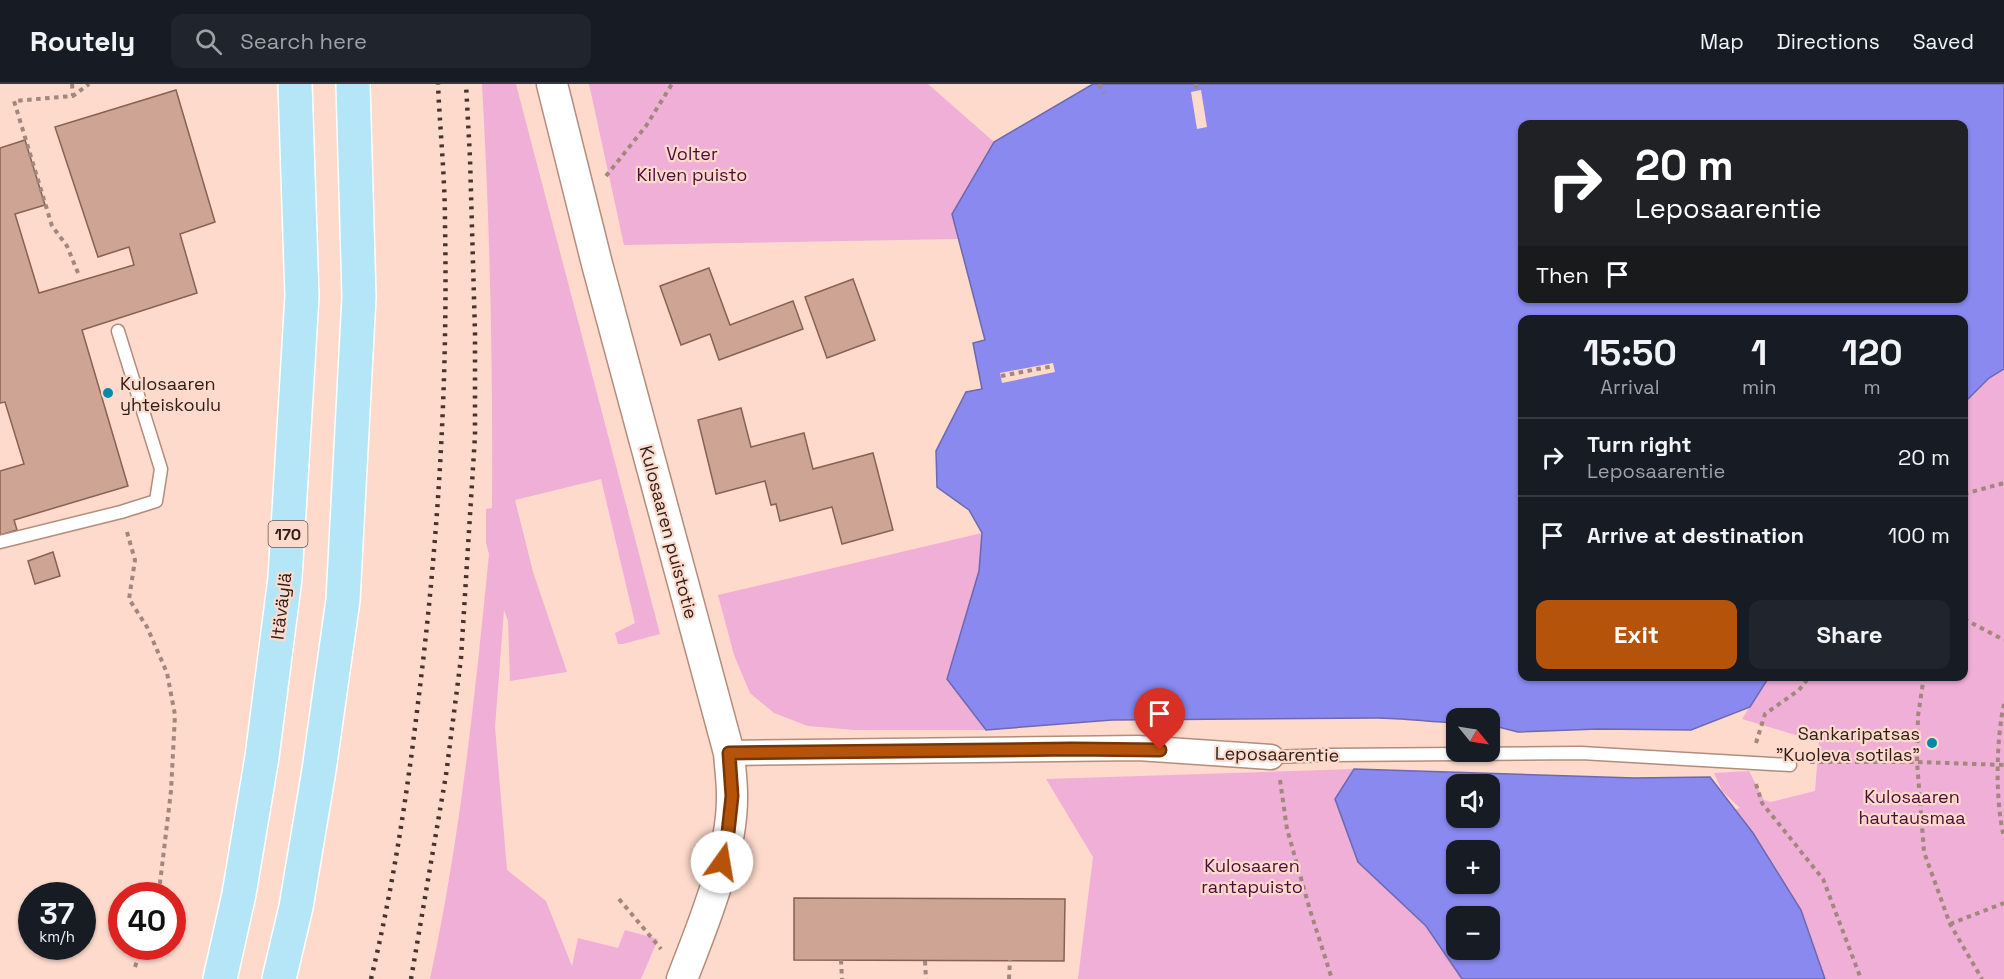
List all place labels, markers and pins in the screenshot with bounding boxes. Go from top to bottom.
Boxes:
place label: Kulosaaren yhteiskoulu [120,372,221,416]
marker: Kulosaaren yhteiskoulu [101,386,115,400]
pin [1134,688,1185,750]
place label: Sankaripatsas "Kuoleva sotilas" [1776,722,1920,766]
marker: Sankaripatsas "Kuoleva sotilas" [1925,736,1939,750]

